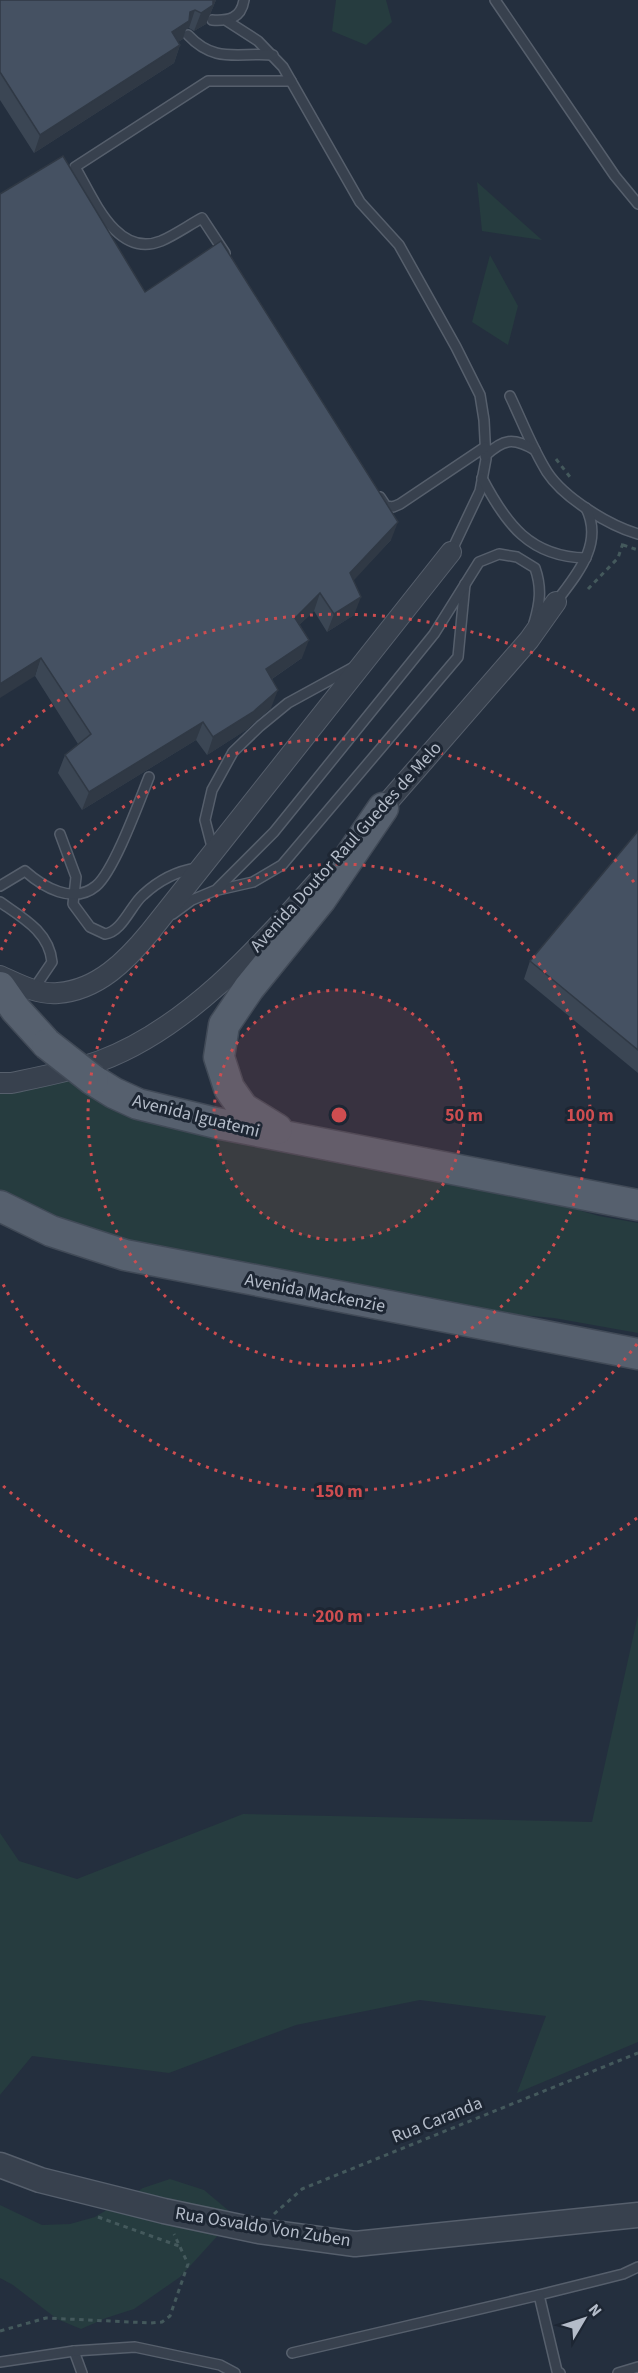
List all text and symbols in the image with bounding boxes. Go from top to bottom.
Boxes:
street label: Avenida Doutor Raul Guedes de Melo [244,736,448,958]
street label: Avenida Iguatemi [130,1088,262,1144]
text: 50 m [445,1103,483,1128]
text: 100 m [566,1103,614,1128]
centre of rings [329,1105,349,1125]
street label: Avenida Mackenzie [243,1267,387,1319]
text: 150 m [315,1479,363,1504]
text: 200 m [315,1604,363,1629]
street label: Rua Caranda [388,2090,486,2150]
street label: Rua Osvaldo Von Zuben [173,2201,353,2253]
north arrow [554,2289,614,2349]
text: N [583,2299,607,2321]

